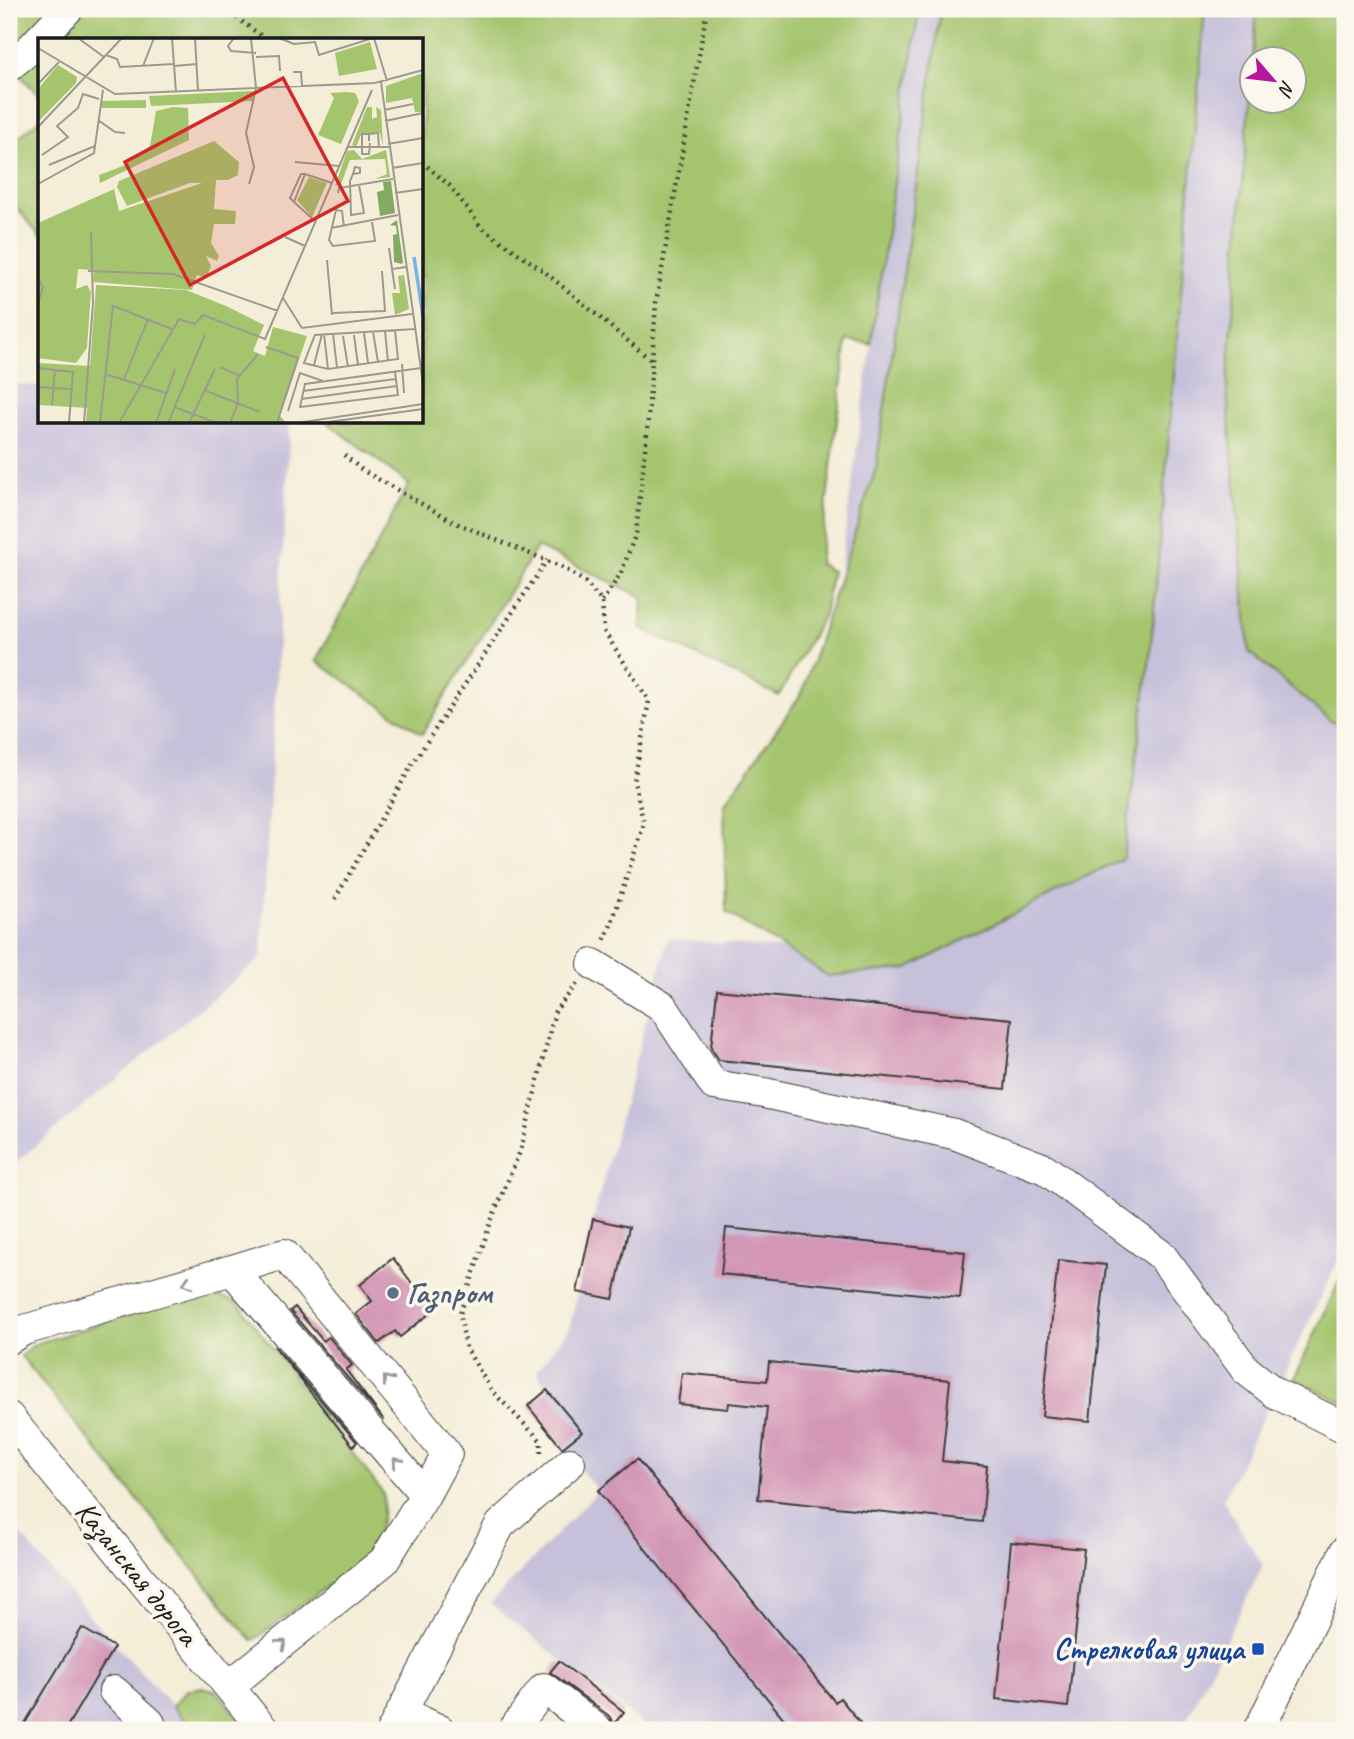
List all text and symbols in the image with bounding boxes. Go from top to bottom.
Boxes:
inset map [38,38,424,424]
north arrow [1238,46,1308,116]
text: N [1272,77,1300,101]
one-way arrow [181,1274,193,1289]
place label: Газпром [407,1274,494,1313]
marker: Газпром [385,1285,401,1301]
one-way arrow [382,1375,395,1387]
one-way arrow [393,1458,405,1471]
street label: Казанская дорога [67,1493,208,1655]
place label: Стрелковая улица [1054,1630,1247,1669]
one-way arrow [274,1639,286,1652]
marker: Стрелковая улица [1250,1641,1266,1657]

